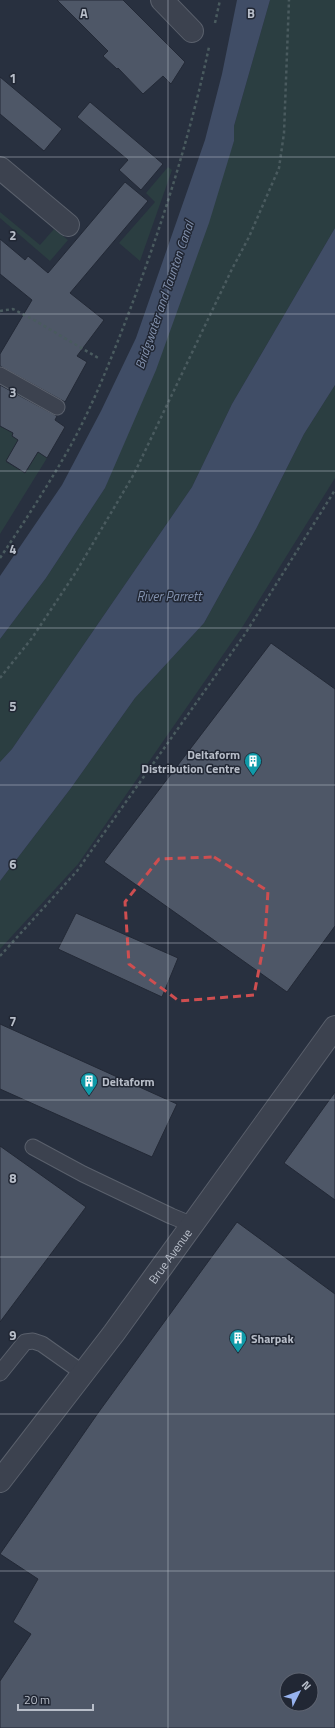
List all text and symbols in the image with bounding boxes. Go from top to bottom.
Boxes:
text: A [80,3,88,23]
text: B [247,3,255,23]
text: 1 [9,68,17,88]
water label: Bridgwater and Taunton Canal [129,216,199,372]
text: 2 [9,225,17,245]
text: 3 [9,382,17,402]
text: 4 [9,539,17,559]
water label: River Parrett [137,586,203,606]
text: 5 [9,696,17,716]
place label: Deltaform Distribution Centre [141,745,240,778]
building icon: Deltaform Distribution Centre [243,751,263,776]
text: 6 [9,854,17,874]
text: 7 [9,1011,17,1031]
building icon: Deltaform [79,1071,99,1096]
place label: Deltaform [102,1072,155,1091]
text: 8 [9,1168,17,1188]
street label: Brue Avenue [143,1224,196,1287]
text: 9 [9,1325,17,1345]
building icon: Sharpak [228,1328,248,1353]
place label: Sharpak [251,1329,294,1348]
north arrow [279,1672,319,1712]
text: N [298,1677,315,1693]
scale bar [18,1686,93,1712]
text: 20 m [24,1690,50,1709]

